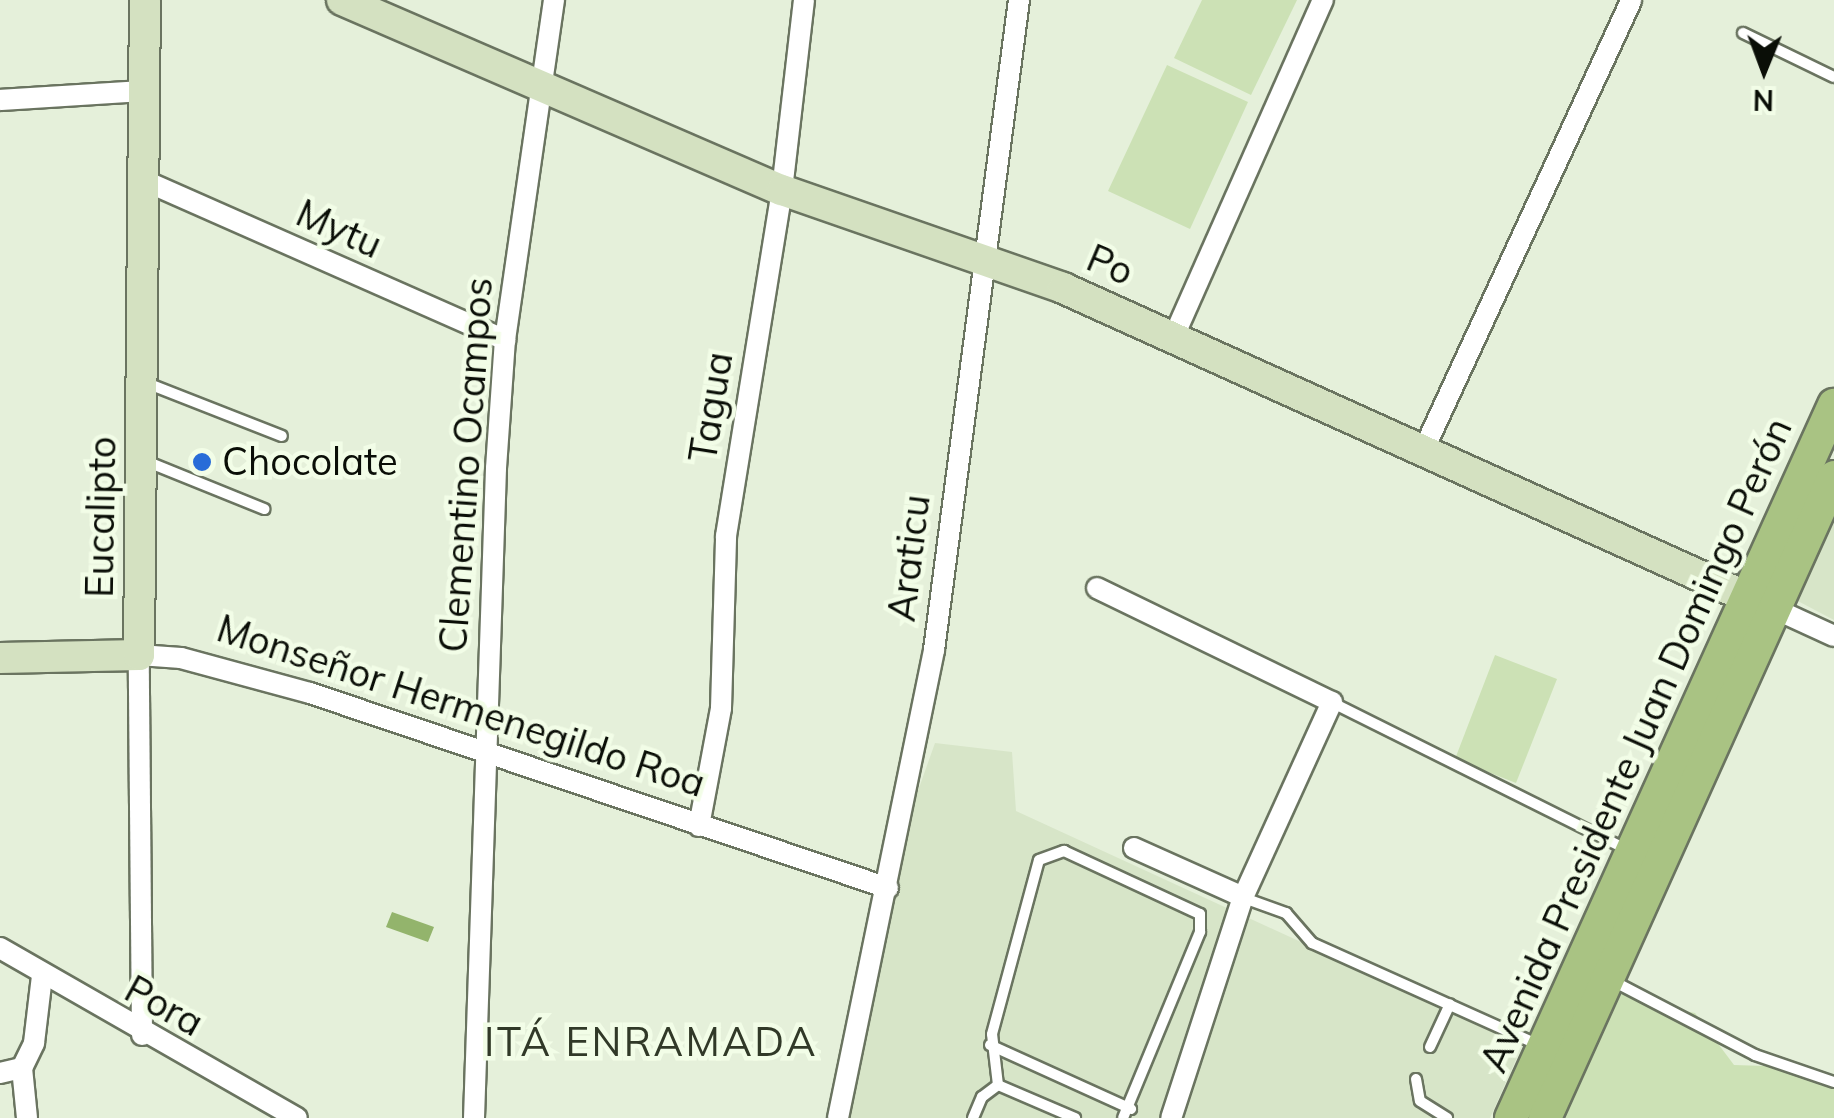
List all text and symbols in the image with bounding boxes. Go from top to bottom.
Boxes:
north arrow [1714,20,1814,120]
text: N [1753,83,1774,118]
street label: Mytu [289,190,389,268]
street label: Po [1080,235,1140,295]
street label: Clementino Ocampos [430,276,502,654]
street label: Tagua [680,349,742,465]
street label: Avenida Presidente Juan Domingo Perón [1471,411,1801,1079]
street label: Eucalipto [77,436,125,598]
place label: Chocolate [222,439,398,485]
marker: Chocolate [191,451,213,473]
street label: Araticu [879,492,939,624]
street label: Monseñor Hermenegildo Roa [211,606,711,806]
street label: Pora [117,966,211,1046]
district label: ITÁ ENRAMADA [484,1017,818,1065]

